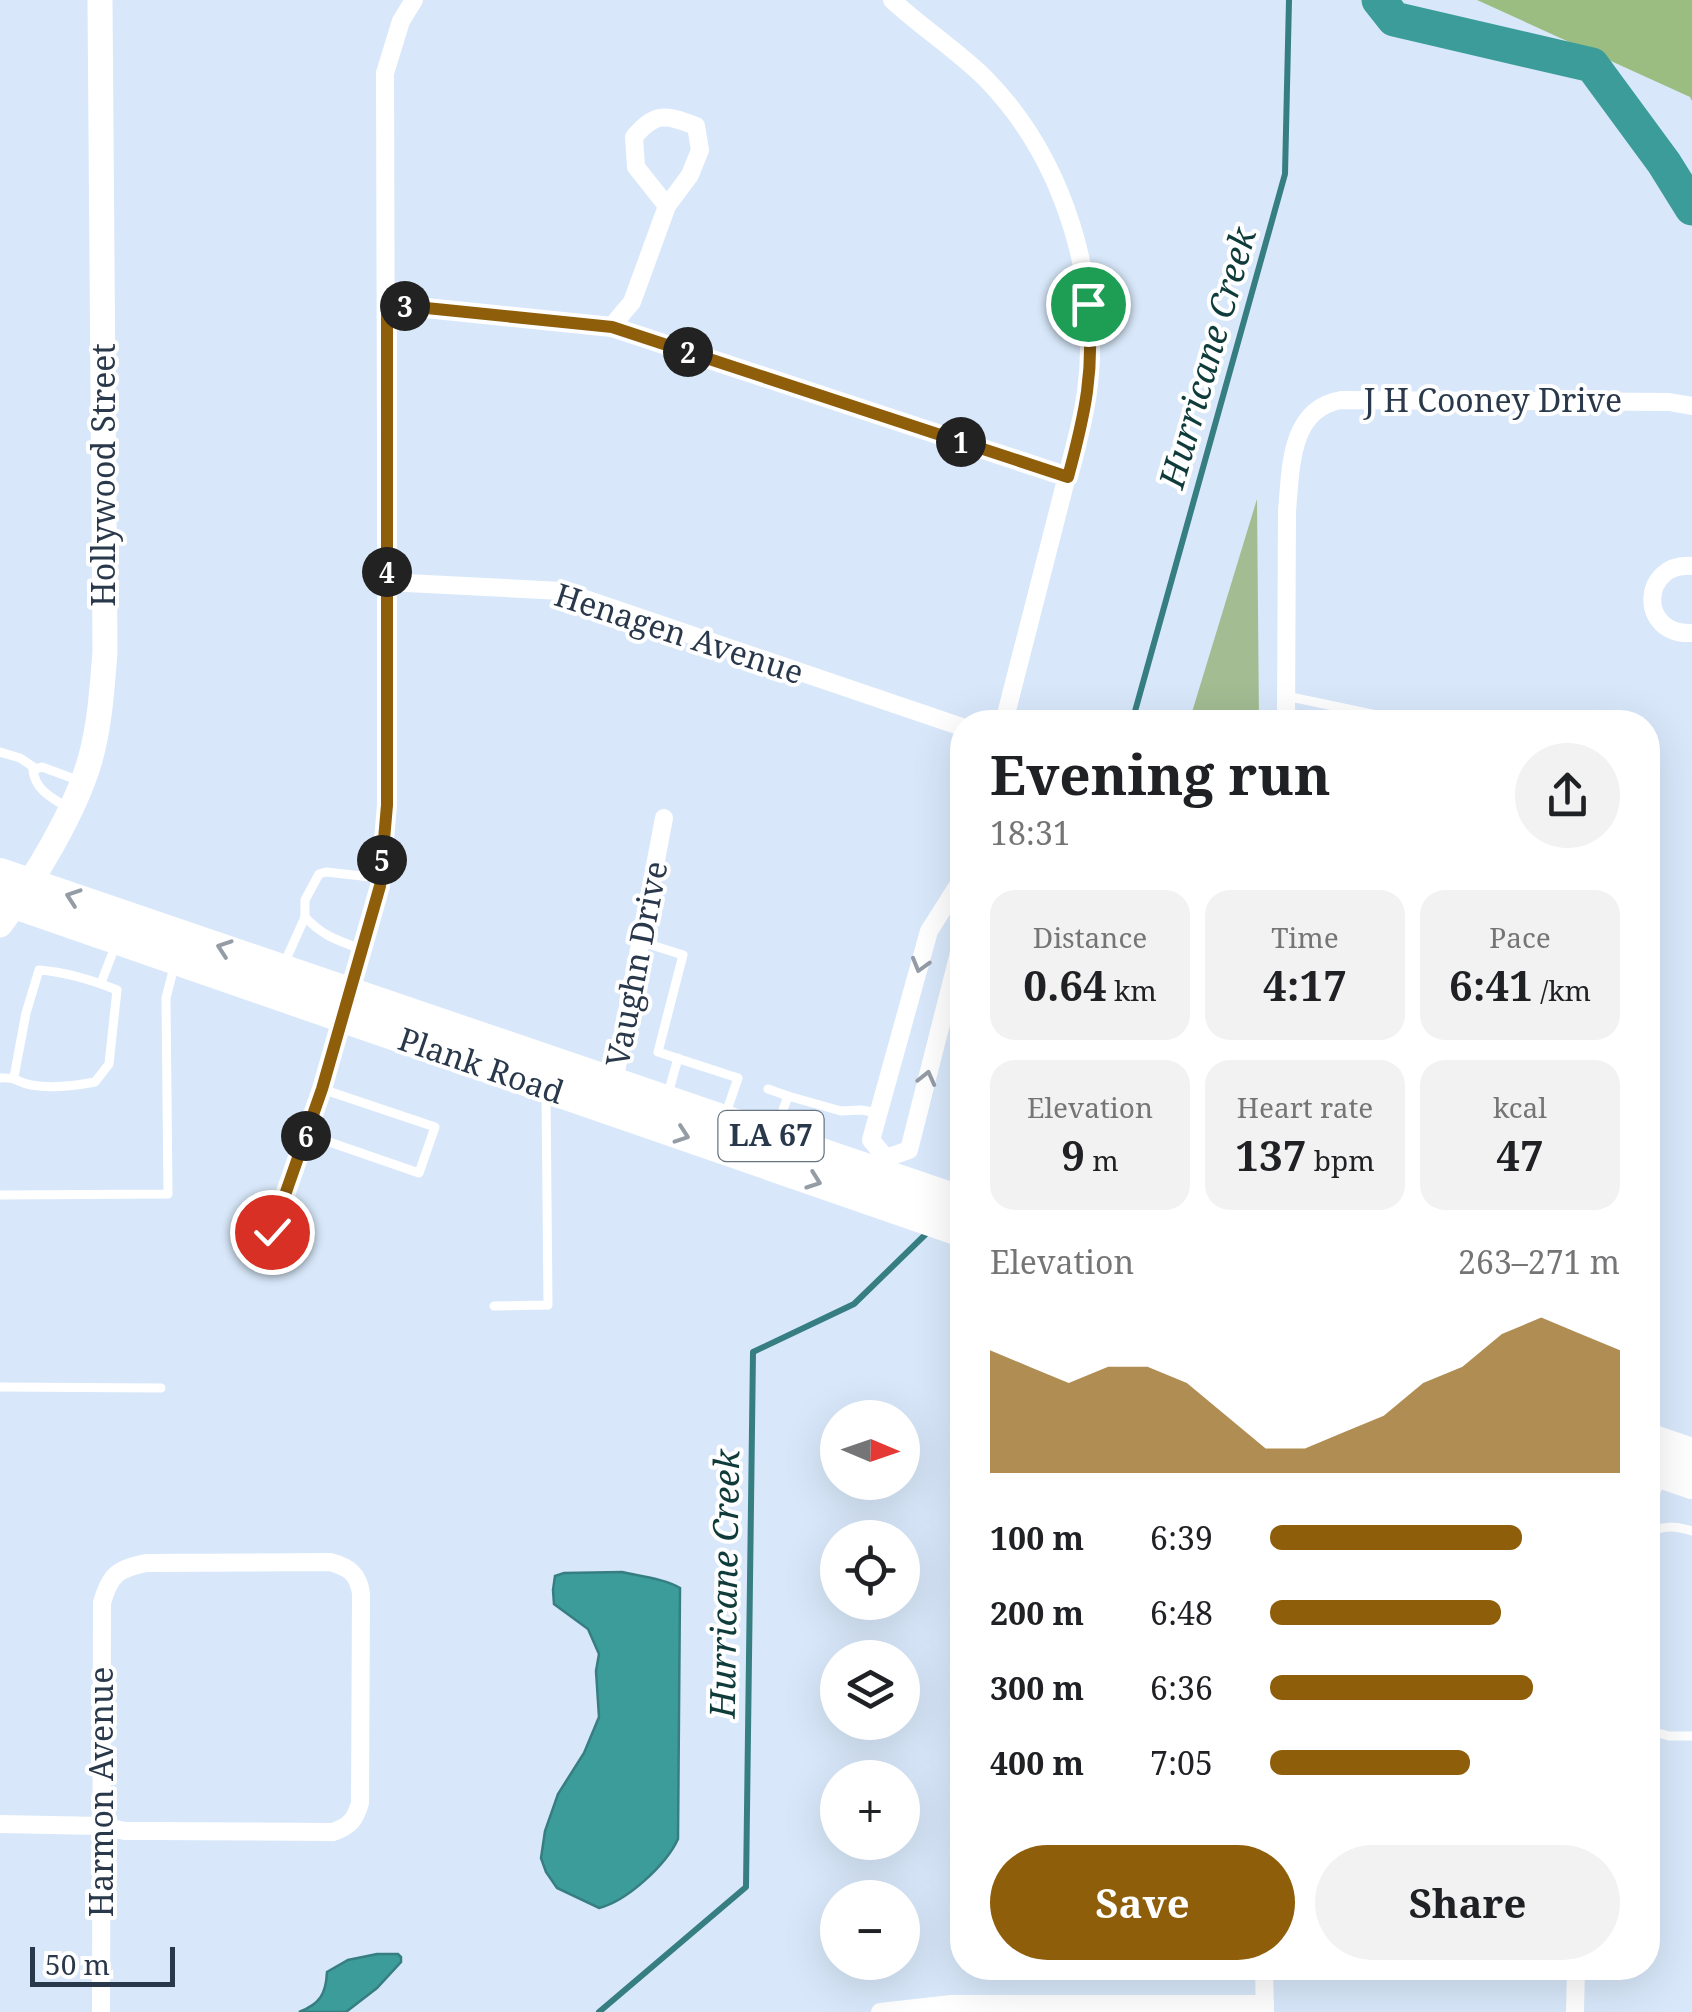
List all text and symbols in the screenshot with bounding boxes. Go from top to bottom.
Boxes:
water label: Hurricane Creek [1147,221,1266,494]
pin [1046,262,1131,347]
icon: arrive [1061,277,1116,332]
pin: 3 [380,281,430,331]
text: 3 [397,287,413,325]
pin: 2 [663,327,713,377]
text: 2 [680,333,696,371]
street label: Hollywood Street [81,343,124,607]
street label: J H Cooney Drive [1363,378,1622,421]
pin: 1 [936,417,986,467]
text: 1 [953,423,969,461]
pin: 4 [362,547,412,597]
text: 4 [379,553,395,591]
street label: Henagen Avenue [550,572,809,693]
text: Evening run [990,736,1331,811]
button: share [1515,743,1620,848]
text: 18:31 [990,811,1071,854]
pin: 5 [357,835,407,885]
text: 5 [374,841,390,879]
street label: Vaughn Drive [595,857,677,1070]
one-way arrow [65,889,82,909]
text: Distance [1033,918,1147,956]
text: Time [1271,918,1339,956]
text: Pace [1489,918,1551,956]
one-way arrow [216,940,233,960]
one-way arrow [910,956,931,973]
text: 0.64 [1023,956,1107,1013]
text: 4:17 [1263,956,1347,1013]
text: 6:41 [1449,956,1533,1013]
text: km [1107,971,1157,1009]
text: /km [1533,971,1591,1009]
street label: Plank Road [393,1016,570,1113]
one-way arrow [915,1070,936,1087]
text: Elevation [1027,1088,1153,1126]
text: Heart rate [1237,1088,1373,1126]
text: kcal [1493,1088,1547,1126]
pin: 6 [281,1111,331,1161]
road number: LA 67 [718,1111,824,1161]
text: 6 [298,1117,314,1155]
one-way arrow [672,1124,689,1144]
text: 9 [1061,1126,1085,1183]
text: 137 [1235,1126,1307,1183]
text: 47 [1496,1126,1544,1183]
text: m [1085,1141,1119,1179]
text: bpm [1307,1141,1375,1179]
one-way arrow [804,1170,821,1190]
pin [230,1190,315,1275]
icon: check [245,1205,300,1260]
text: Elevation [990,1240,1134,1283]
text: 263–271 m [1458,1240,1620,1283]
north arrow [820,1400,920,1500]
map controls [820,1400,920,1980]
water label: Hurricane Creek [698,1448,749,1720]
text: 100 m [990,1516,1084,1559]
text: 6:39 [1150,1516,1213,1559]
button: locate [820,1520,920,1620]
text: 200 m [990,1591,1084,1634]
text: 6:48 [1150,1591,1213,1634]
button: layers [820,1640,920,1740]
text: 300 m [990,1666,1084,1709]
text: 6:36 [1150,1666,1213,1709]
street label: Harmon Avenue [79,1667,122,1917]
text: 400 m [990,1741,1084,1784]
text: 7:05 [1150,1741,1213,1784]
button: + [820,1760,920,1860]
button: Save [990,1845,1295,1960]
button: Share [1315,1845,1620,1960]
button: − [820,1880,920,1980]
scale bar [30,1942,175,1986]
text: 50 m [45,1945,110,1983]

